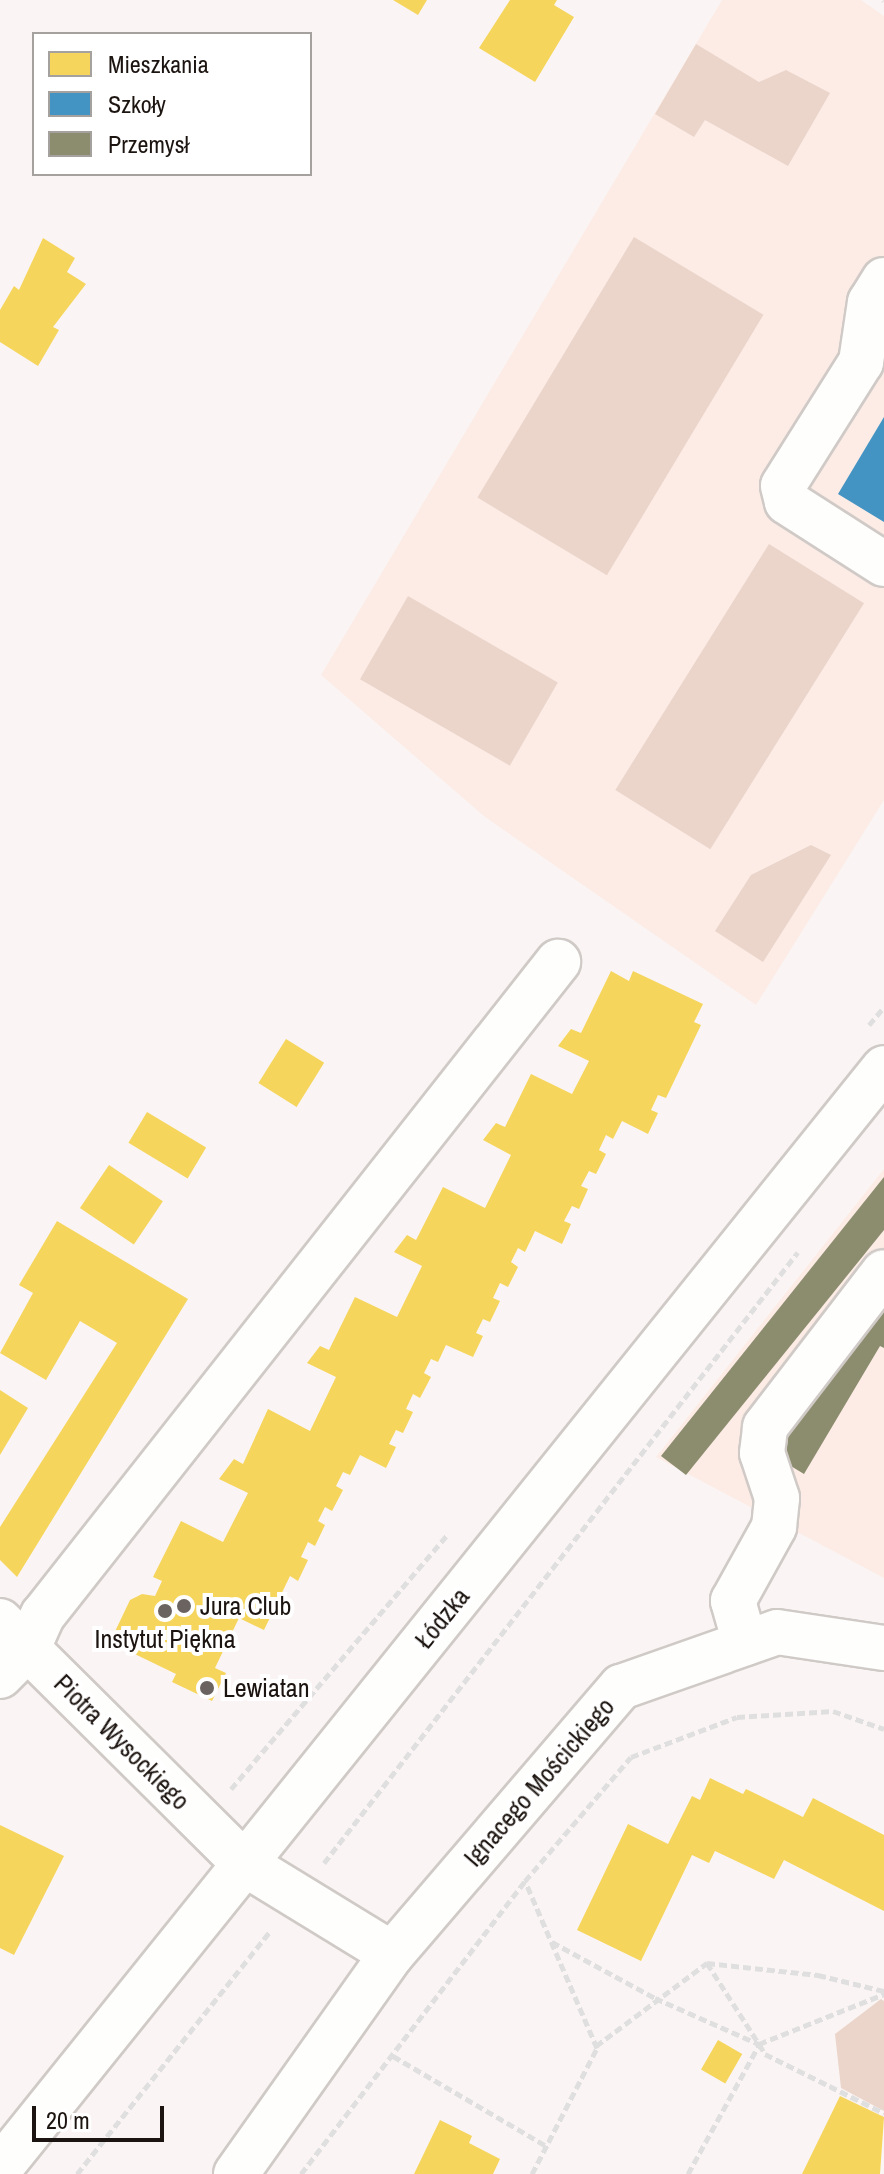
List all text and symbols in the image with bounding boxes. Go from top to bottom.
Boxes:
legend [32,32,312,176]
text: Mieszkania [108,48,209,80]
text: Szkoły [108,88,166,120]
text: Przemysł [108,128,189,160]
street label: Łódzka [408,1581,476,1655]
place label: Jura Club [200,1590,291,1622]
marker: Jura Club [175,1597,193,1615]
marker: Instytut Piękna [156,1602,174,1620]
place label: Instytut Piękna [94,1623,236,1655]
street label: Piotra Wysockiego [48,1668,196,1816]
place label: Lewiatan [223,1672,310,1704]
marker: Lewiatan [198,1679,216,1697]
street label: Ignacego Mościckiego [457,1691,621,1873]
scale bar [36,2090,168,2140]
text: 20 m [46,2104,90,2136]

